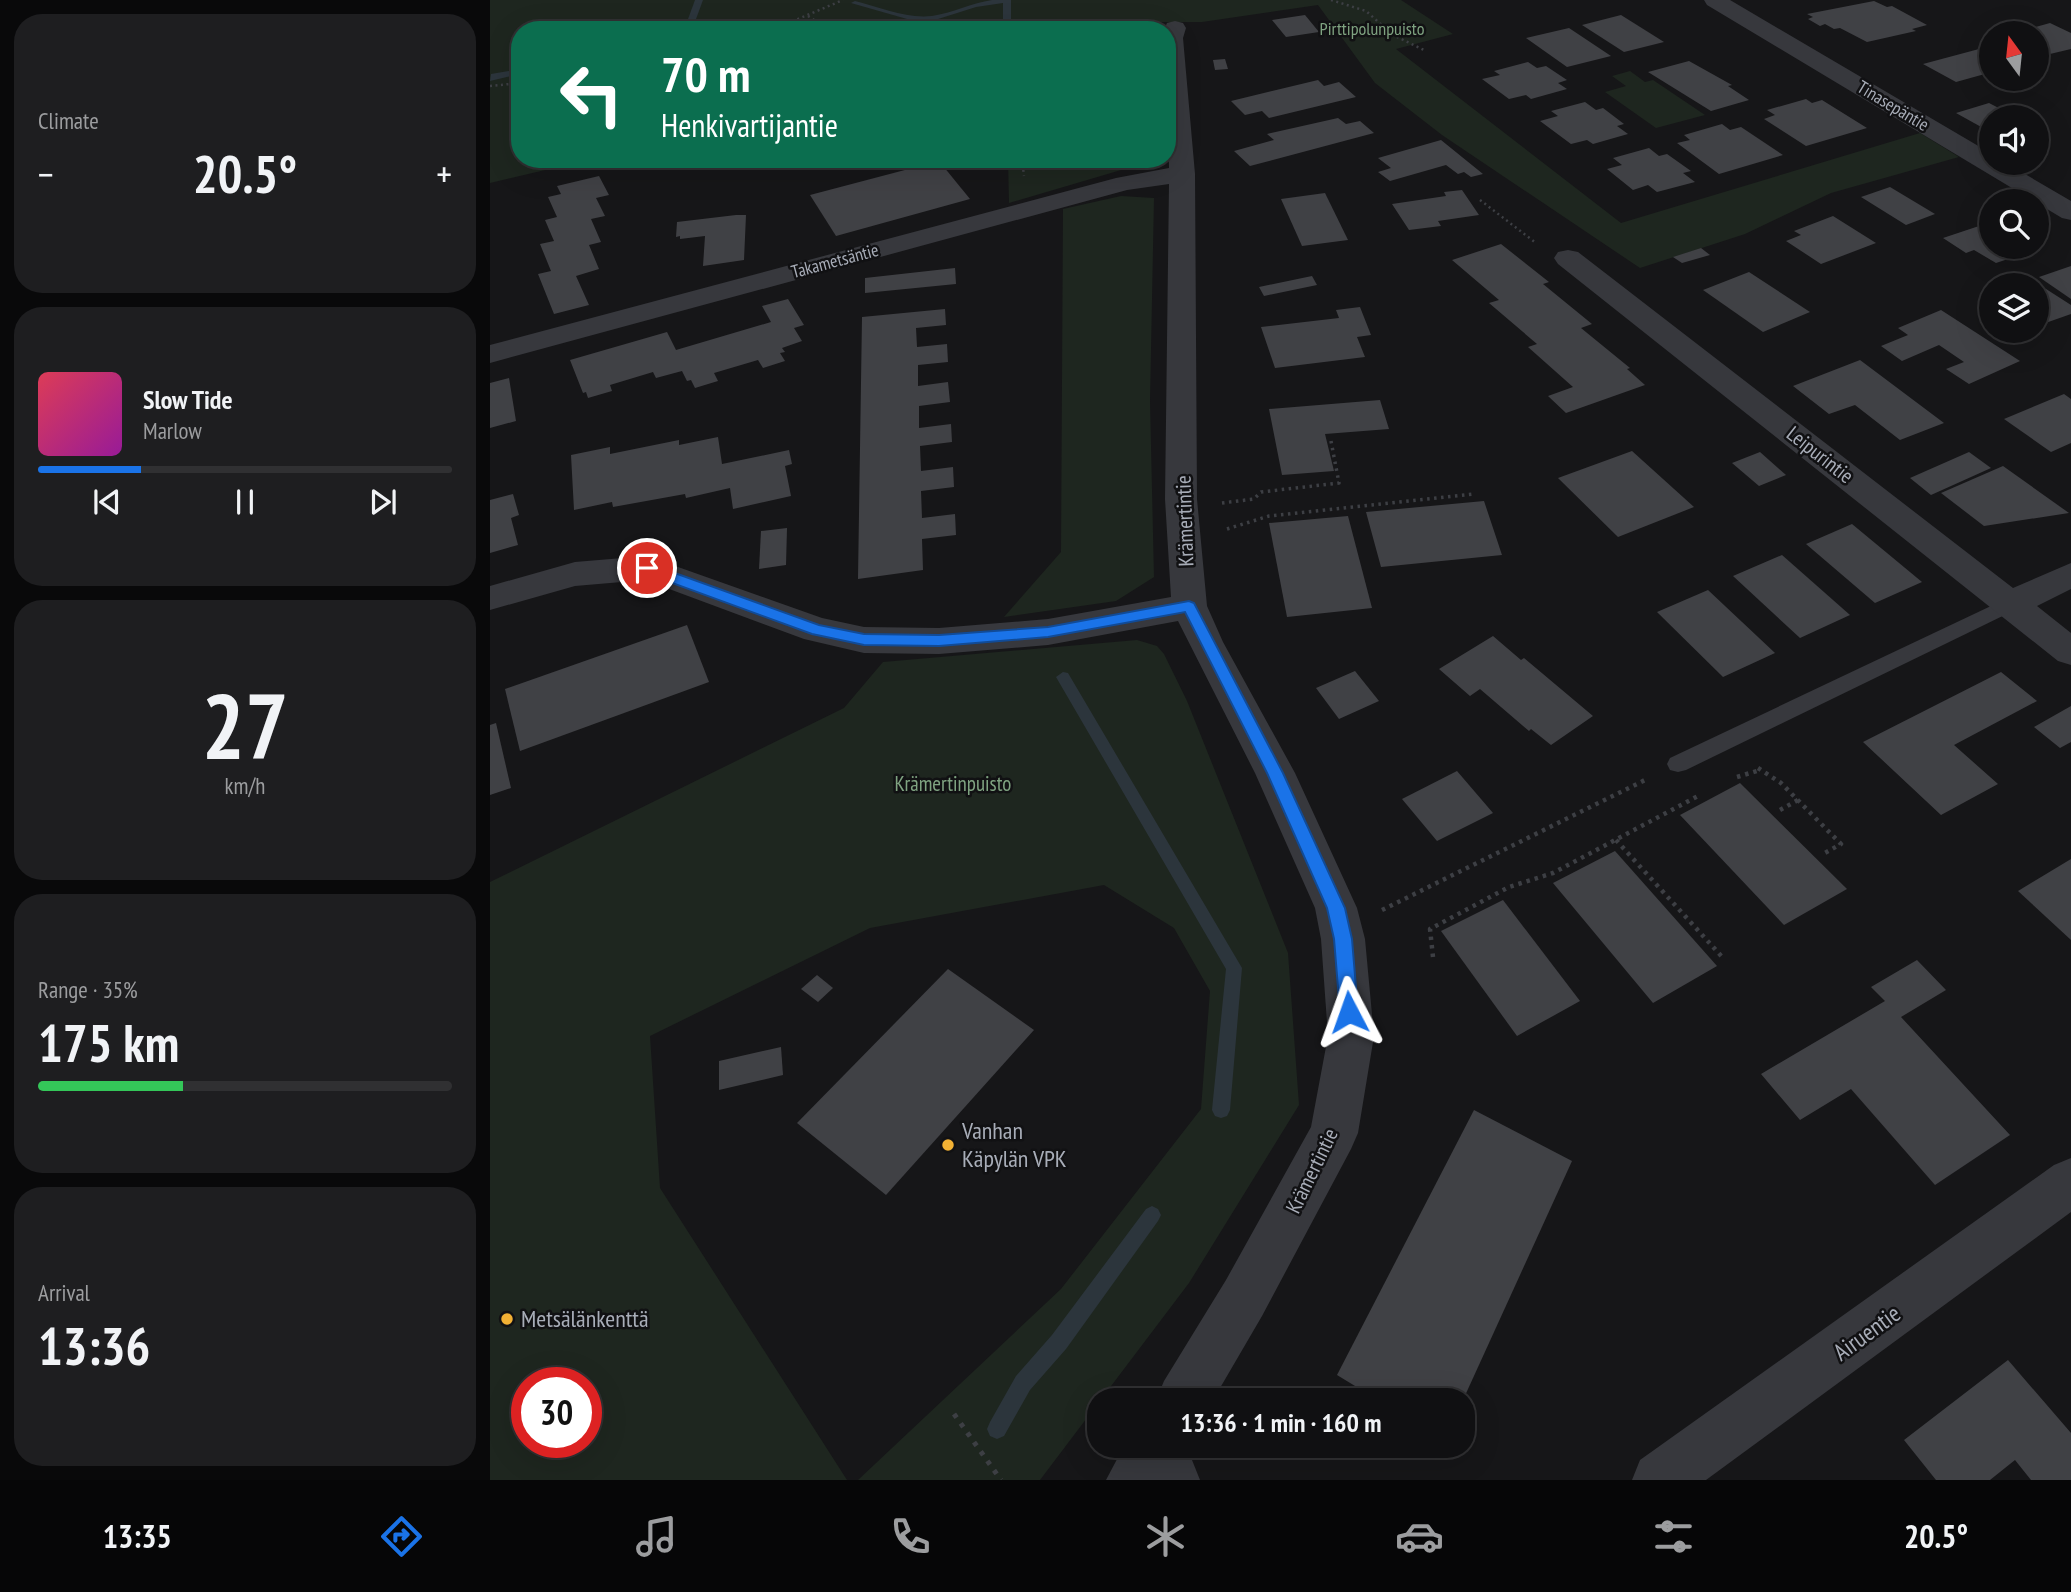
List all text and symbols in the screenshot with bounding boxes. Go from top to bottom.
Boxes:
park label: Pirttipolunpuisto [1320,17,1425,40]
north arrow [1979,21,2049,91]
map controls [1979,21,2049,343]
text: 70 m [661,42,750,106]
icon: left [546,49,637,140]
street label: Tinasepäntie [1853,75,1933,136]
text: Henkivartijantie [661,104,838,146]
button: sound [1979,105,2049,175]
text: Climate [38,106,99,135]
text: 20.5° [193,140,297,207]
text: − [38,149,54,198]
text: + [436,149,452,198]
button: search [1979,189,2049,259]
street label: Takametsäntie [789,238,881,283]
button: layers [1979,273,2049,343]
text: Slow Tide [143,383,233,416]
text: Marlow [143,416,202,445]
street label: Leipurintie [1781,420,1859,489]
street label: Krämertintie [1169,475,1200,567]
icon: previous [88,483,126,521]
icon: pause [226,483,264,521]
icon: next [364,483,402,521]
pin [617,538,677,598]
icon: arrive [628,549,666,587]
text: 27 [202,666,289,784]
park label: Krämertinpuisto [895,770,1011,797]
text: km/h [225,771,265,800]
text: Range · 35% [38,975,138,1004]
position arrow [1312,975,1386,1049]
text: 175 km [38,1009,179,1076]
place label: Vanhan Käpylän VPK [961,1115,1067,1174]
street label: Krämertintie [1279,1124,1344,1218]
marker: Vanhan Käpylän VPK [940,1137,956,1153]
text: Arrival [38,1278,90,1307]
street label: Airuentie [1827,1298,1906,1367]
place label: Metsälänkenttä [521,1303,649,1334]
marker: Metsälänkenttä [499,1311,515,1327]
text: 13:36 [38,1312,150,1379]
speed limit sign: 30 [511,1367,602,1458]
text: 13:36 · 1 min · 160 m [1181,1406,1381,1439]
icon: directions [377,1512,426,1561]
icon: music [632,1512,681,1561]
icon: phone [886,1512,935,1561]
icon: climate [1141,1512,1190,1561]
icon: car [1395,1512,1444,1561]
icon: filters [1649,1512,1698,1561]
text: 13:35 [103,1515,172,1557]
text: 20.5° [1904,1515,1968,1557]

